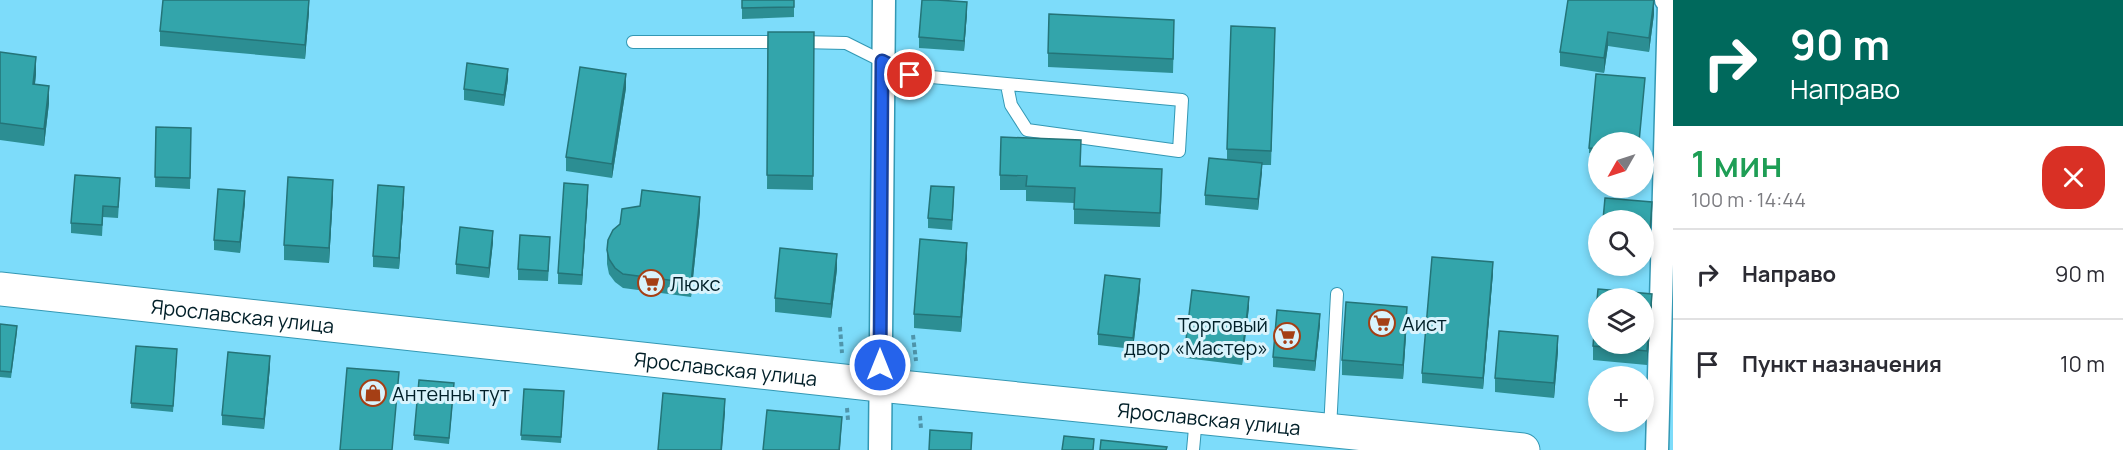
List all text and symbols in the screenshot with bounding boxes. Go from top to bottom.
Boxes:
text: 90 m [1790,15,1890,73]
icon: right [1691,24,1769,102]
pin [884,49,935,100]
icon: arrive [893,58,926,91]
text: Направо [1790,70,1900,107]
north arrow [1588,132,1654,198]
map controls [1588,132,1654,432]
text: 1 мин [1691,139,1783,188]
button: close [2042,146,2105,209]
text: 100 m · 14:44 [1691,186,1806,213]
button: search [1588,210,1654,276]
icon: right [1691,258,1724,291]
text: Направо [1742,259,1836,289]
text: 90 m [2055,259,2105,289]
supermarket icon: Люкс [636,268,666,298]
place label: Люкс [670,270,721,297]
button: layers [1588,288,1654,354]
street label: Ярославская улица [150,292,336,339]
supermarket icon: Аист [1367,308,1397,338]
place label: Аист [1402,310,1447,337]
place label: Торговый двор «Мастер» [1124,311,1268,361]
supermarket icon: Торговый двор «Мастер» [1272,321,1302,351]
position arrow [848,333,912,397]
street label: Ярославская улица [633,345,819,392]
icon: arrive [1691,348,1724,381]
text: Пункт назначения [1742,349,1942,379]
text: 10 m [2060,349,2105,379]
button: + [1588,366,1654,432]
shop icon: Антенны тут [358,378,388,408]
place label: Антенны тут [392,380,510,407]
street label: Ярославская улица [1116,396,1302,441]

